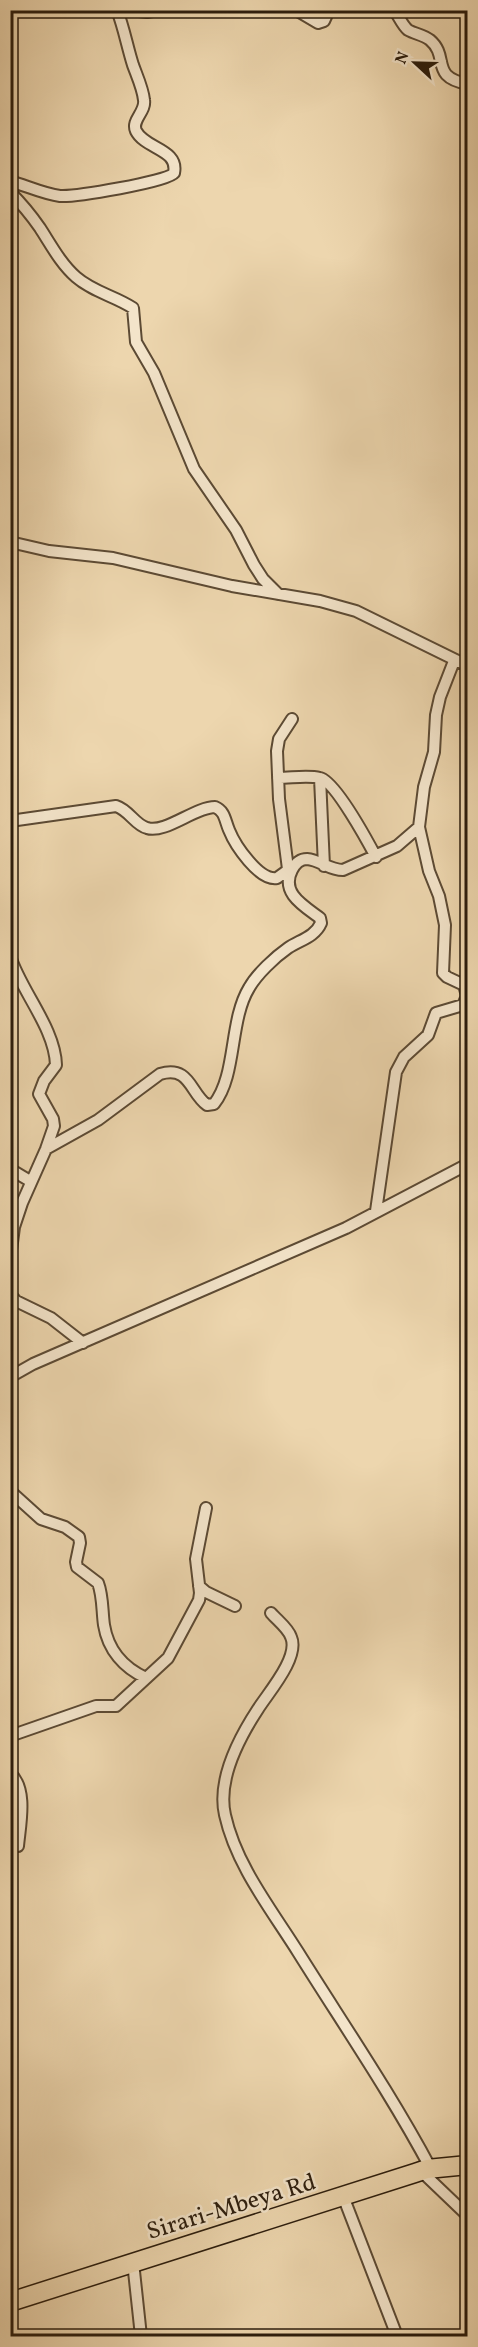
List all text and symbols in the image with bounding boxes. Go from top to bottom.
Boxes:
north arrow [385,33,445,93]
text: N [391,48,415,68]
street label: Sirari-Mbeya Rd [143,2166,320,2250]

